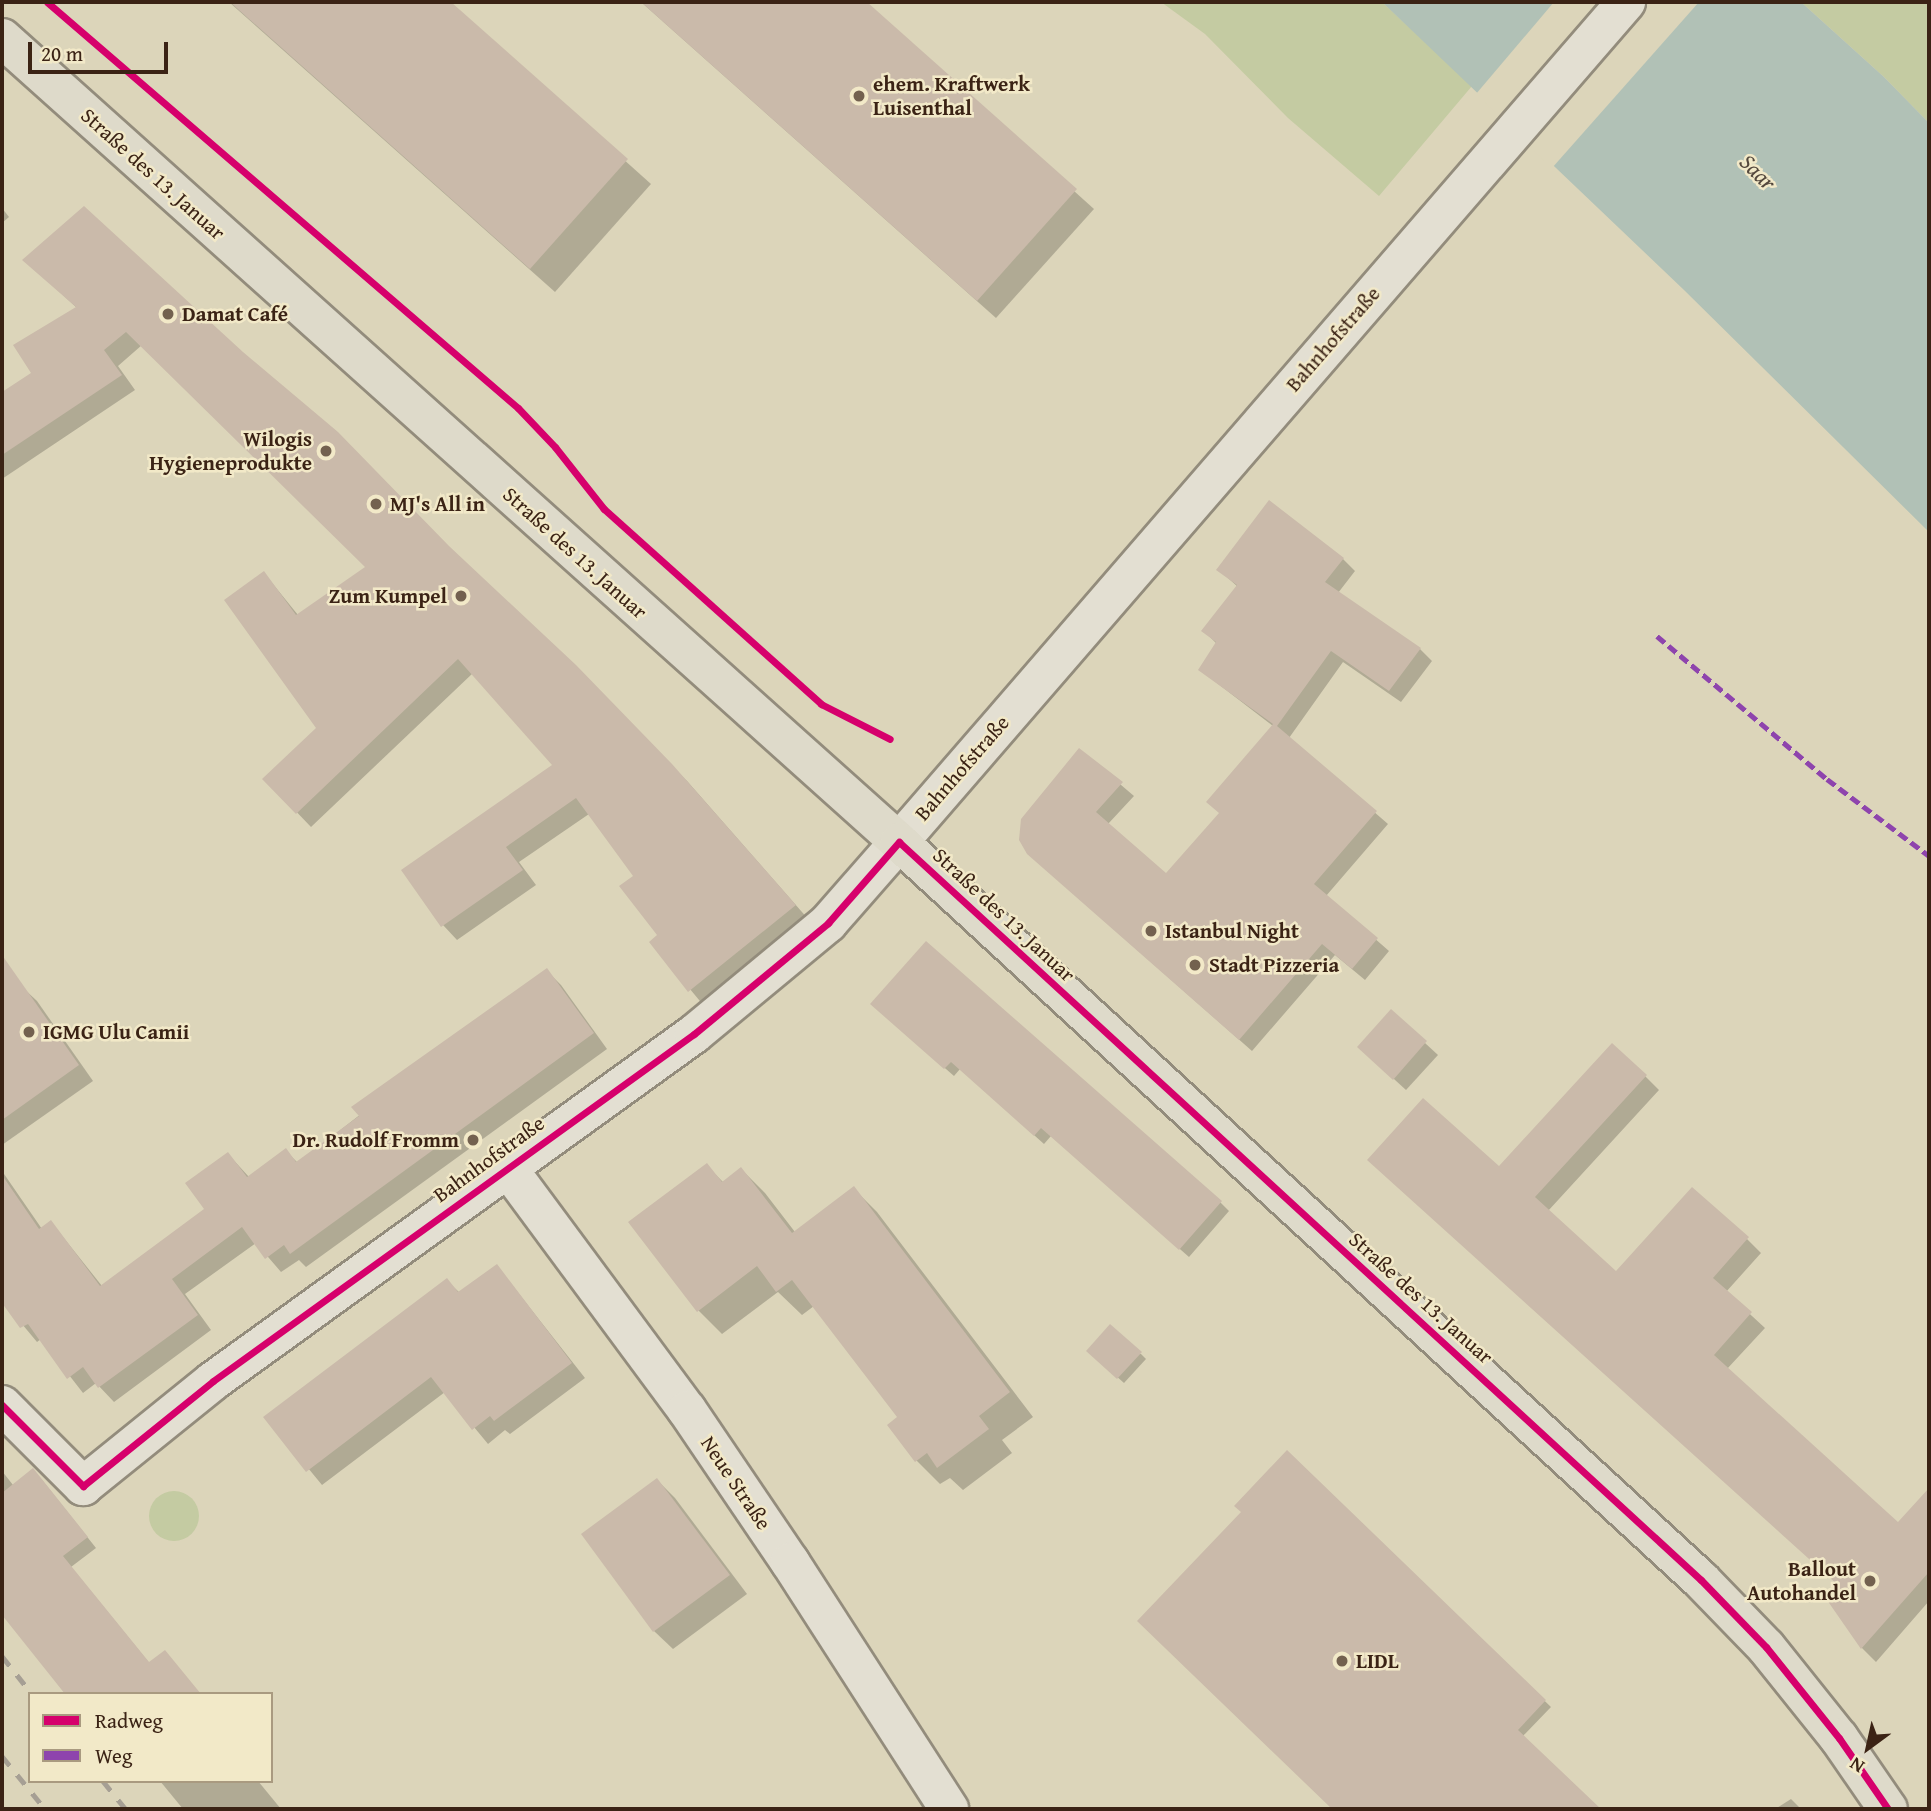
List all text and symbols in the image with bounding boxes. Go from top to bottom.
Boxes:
scale bar [32,28,172,72]
text: 20 m [41,38,83,69]
place label: ehem. Kraftwerk Luisenthal [873,71,1030,121]
marker: ehem. Kraftwerk Luisenthal [851,88,867,104]
street label: Straße des 13. Januar [76,103,230,245]
water label: Saar [1734,148,1782,196]
street label: Bahnhofstraße [1281,281,1385,397]
place label: Damat Café [182,301,288,327]
marker: Damat Café [160,306,176,322]
place label: Wilogis Hygieneprodukte [149,426,312,476]
marker: Wilogis Hygieneprodukte [318,443,334,459]
street label: Straße des 13. Januar [498,482,652,624]
place label: MJ's All in [390,491,485,517]
marker: MJ's All in [368,496,384,512]
place label: Zum Kumpel [329,583,447,609]
marker: Zum Kumpel [453,588,469,604]
street label: Bahnhofstraße [910,710,1014,826]
street label: Straße des 13. Januar [928,843,1080,987]
place label: Istanbul Night [1165,918,1299,944]
marker: Istanbul Night [1143,923,1159,939]
place label: Stadt Pizzeria [1209,952,1339,978]
marker: Stadt Pizzeria [1187,957,1203,973]
place label: IGMG Ulu Camii [43,1019,189,1045]
marker: IGMG Ulu Camii [21,1024,37,1040]
street label: Bahnhofstraße [429,1110,549,1208]
place label: Dr. Rudolf Fromm [293,1127,459,1153]
marker: Dr. Rudolf Fromm [465,1132,481,1148]
street label: Straße des 13. Januar [1344,1227,1498,1369]
street label: Neue Straße [695,1431,777,1535]
place label: Ballout Autohandel [1747,1556,1856,1606]
marker: Ballout Autohandel [1862,1573,1878,1589]
place label: LIDL [1356,1648,1399,1674]
marker: LIDL [1334,1653,1350,1669]
legend [28,1692,273,1783]
text: Radweg [95,1705,163,1736]
north arrow [1833,1713,1903,1783]
text: Weg [95,1740,132,1771]
text: N [1844,1750,1870,1781]

